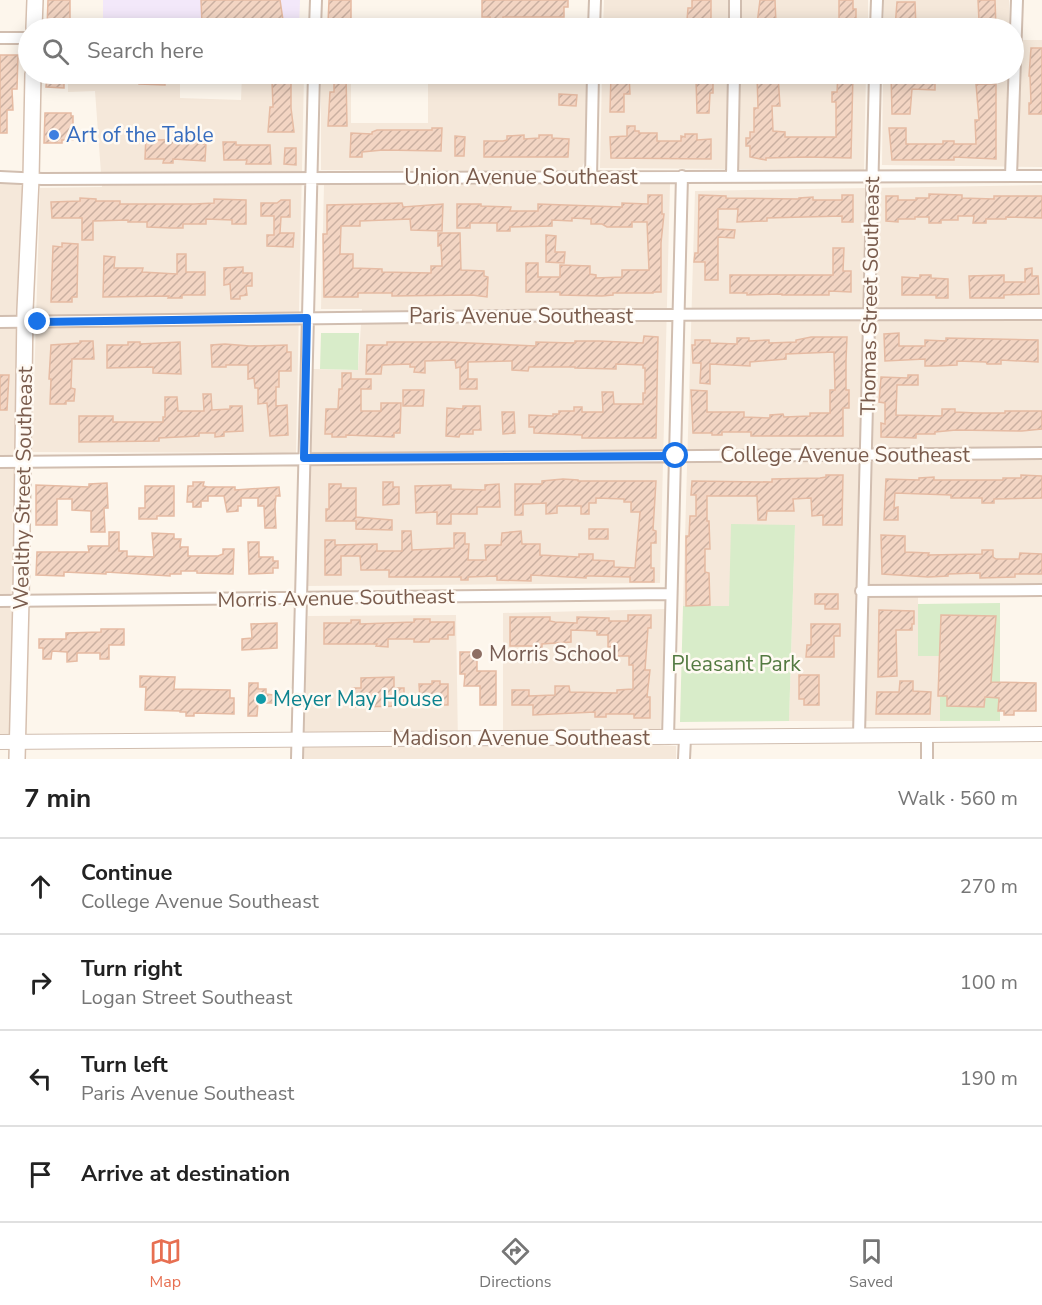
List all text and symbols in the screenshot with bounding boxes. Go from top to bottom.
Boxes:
search box [18,18,1024,84]
icon: search [39,35,72,68]
text: Search here [87,36,204,66]
place label: Art of the Table [66,121,214,149]
marker: Art of the Table [47,128,61,142]
street label: Union Avenue Southeast [404,163,638,191]
street label: Thomas Street Southeast [854,176,886,416]
street label: Paris Avenue Southeast [409,302,634,330]
route end [24,308,50,334]
street label: Wealthy Street Southeast [7,365,39,610]
street label: College Avenue Southeast [720,441,970,469]
route start [662,442,688,468]
street label: Morris Avenue Southeast [217,582,455,614]
place label: Morris School [489,640,619,668]
marker: Morris School [470,647,484,661]
park label: Pleasant Park [671,650,801,678]
place label: Meyer May House [273,685,443,713]
marker: Meyer May House [254,692,268,706]
street label: Madison Avenue Southeast [392,724,650,752]
text: 7 min [24,781,91,816]
text: Walk · 560 m [898,785,1018,812]
text: Continue [81,858,172,888]
icon: ahead [24,870,57,903]
text: 270 m [960,873,1018,900]
text: College Avenue Southeast [81,888,319,915]
text: Turn right [81,954,182,984]
icon: right [24,966,57,999]
text: 100 m [960,969,1018,996]
text: Logan Street Southeast [81,984,292,1011]
text: Turn left [81,1050,168,1080]
icon: left [24,1062,57,1095]
text: 190 m [960,1065,1018,1092]
text: Paris Avenue Southeast [81,1080,294,1107]
icon: arrive [24,1158,57,1191]
text: Arrive at destination [81,1159,290,1189]
tab: Map [149,1235,182,1293]
tab: Directions [479,1235,551,1293]
tab: Saved [849,1235,893,1293]

